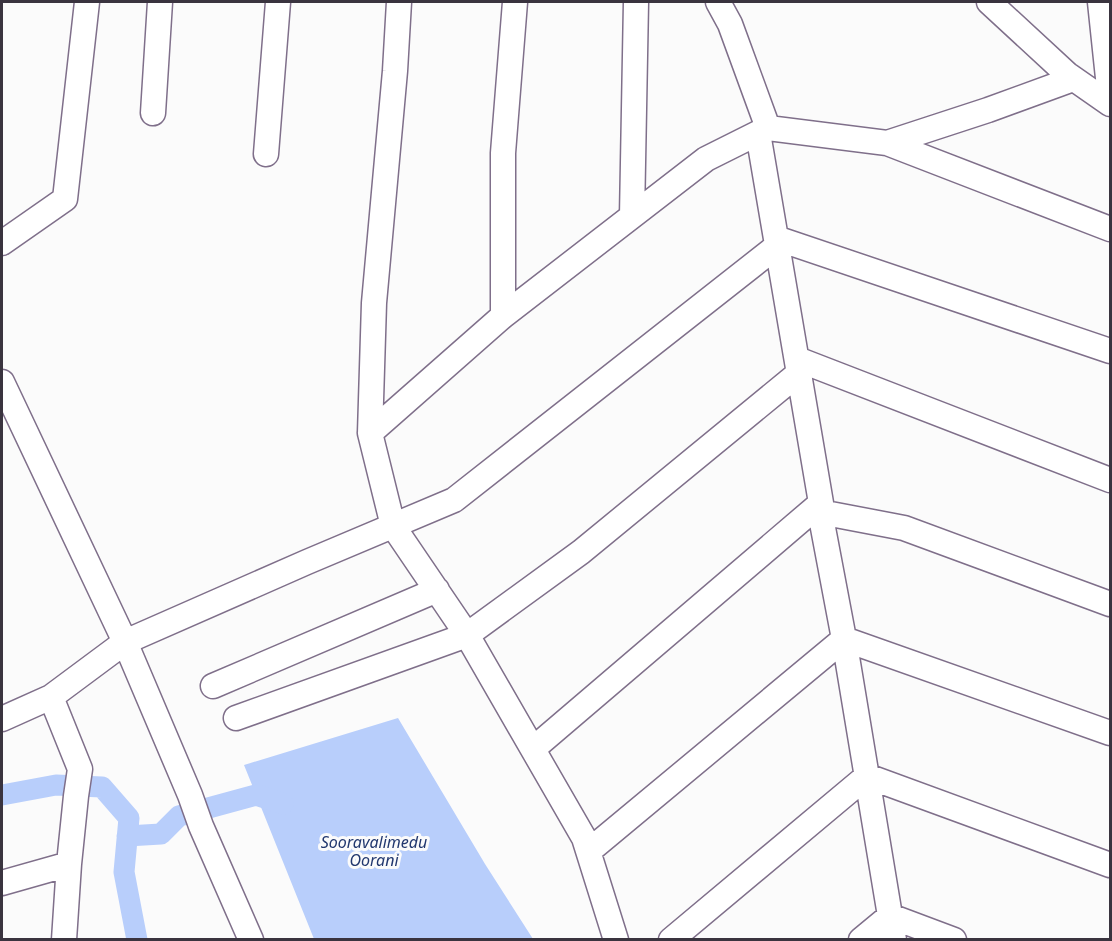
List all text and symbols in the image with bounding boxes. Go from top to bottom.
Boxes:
water label: Sooravalimedu Oorani [321,831,427,871]

